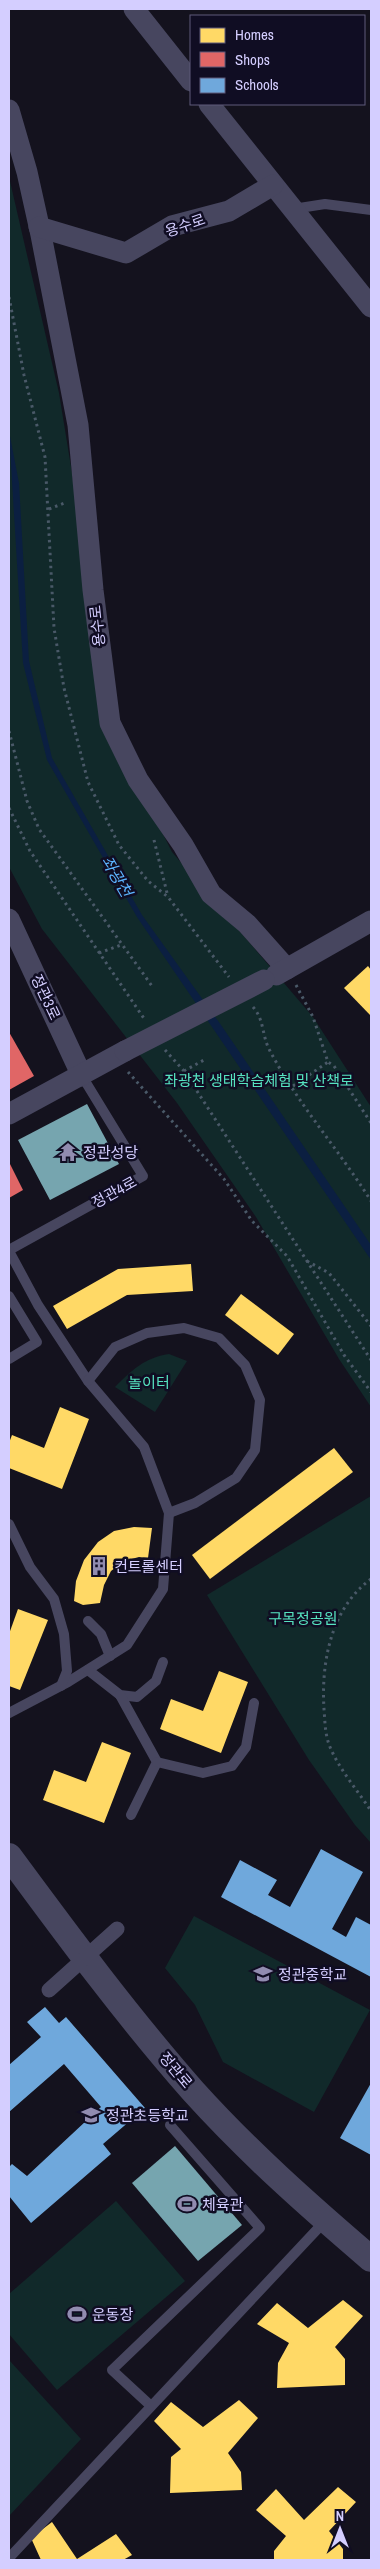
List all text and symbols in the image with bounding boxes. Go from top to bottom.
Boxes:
legend [190,15,365,105]
text: Homes [235,24,274,45]
text: Shops [235,49,270,70]
text: Schools [235,74,279,95]
street label: 용수로 [162,208,208,242]
street label: 용수로 [84,604,110,648]
water label: 좌광천 [96,851,139,903]
street label: 정관3로 [26,971,66,1023]
park label: 좌광천 생태학습체험 및 산책로 [164,1070,354,1091]
temple icon: 정관성당 [57,1141,79,1163]
place label: 정관성당 [83,1142,138,1163]
street label: 정관4로 [88,1171,140,1213]
park label: 놀이터 [128,1372,170,1393]
building icon: 컨트롤센터 [88,1555,110,1577]
place label: 컨트롤센터 [114,1556,183,1577]
park label: 구목정공원 [268,1608,338,1629]
school or university icon: 정관중학교 [252,1963,274,1985]
place label: 정관중학교 [278,1964,347,1985]
street label: 정관로 [155,2047,197,2093]
school or university icon: 정관초등학교 [80,2104,102,2126]
place label: 정관초등학교 [106,2105,189,2126]
sports icon: 체육관 [176,2193,198,2215]
place label: 체육관 [202,2194,244,2215]
sports icon: 운동장 [66,2303,88,2325]
place label: 운동장 [92,2304,134,2325]
north arrow [315,2504,365,2554]
text: N [336,2507,344,2525]

